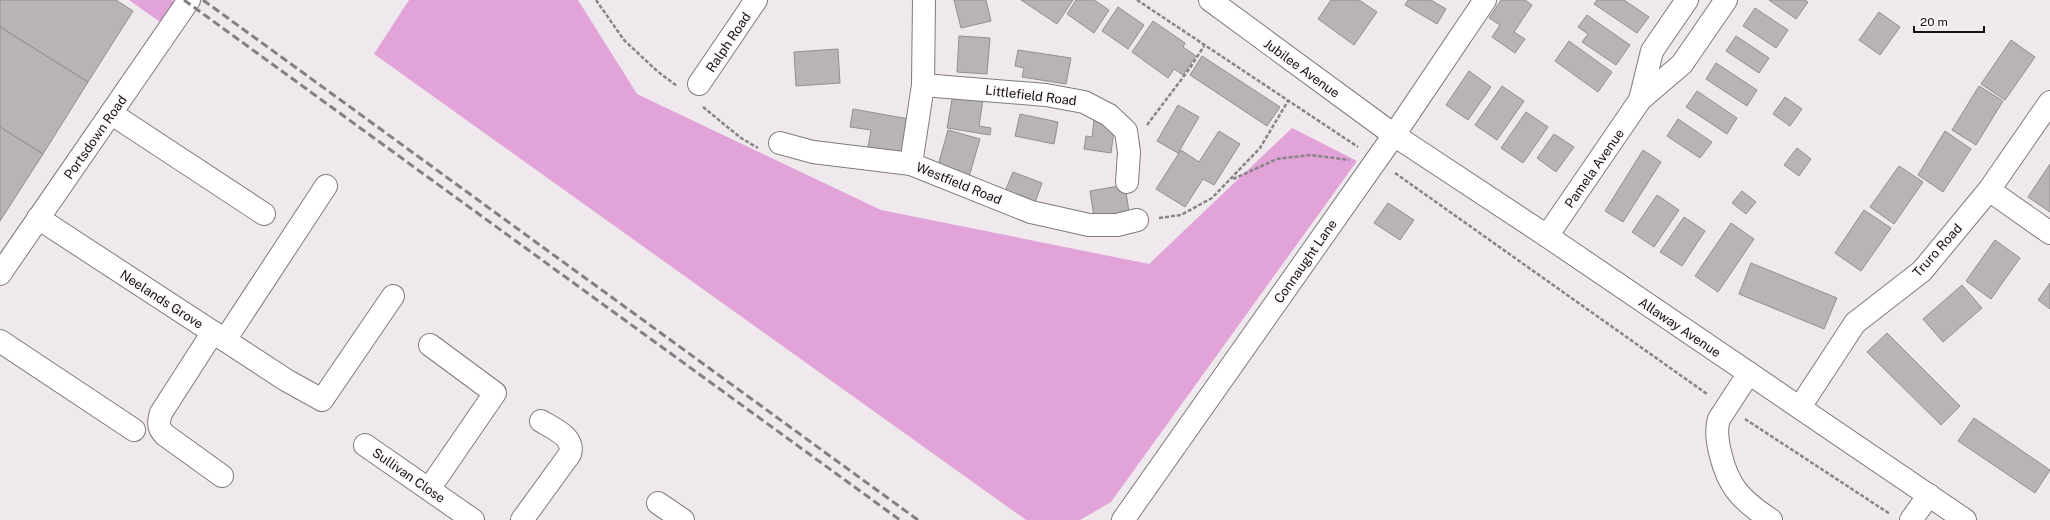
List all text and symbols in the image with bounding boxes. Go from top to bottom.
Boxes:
scale bar [1914,8,1984,34]
street label: Ralph Road [703,10,754,75]
text: 20 m [1920,15,1948,29]
street label: Jubilee Avenue [1261,36,1342,101]
street label: Littlefield Road [984,82,1077,109]
street label: Portsdown Road [61,93,130,182]
street label: Pamela Avenue [1562,126,1627,211]
street label: Westfield Road [914,159,1004,207]
street label: Connaught Lane [1271,216,1340,306]
street label: Truro Road [1910,221,1965,280]
street label: Neelands Grove [117,267,206,332]
street label: Allaway Avenue [1636,294,1724,360]
street label: Sullivan Close [369,445,448,506]

